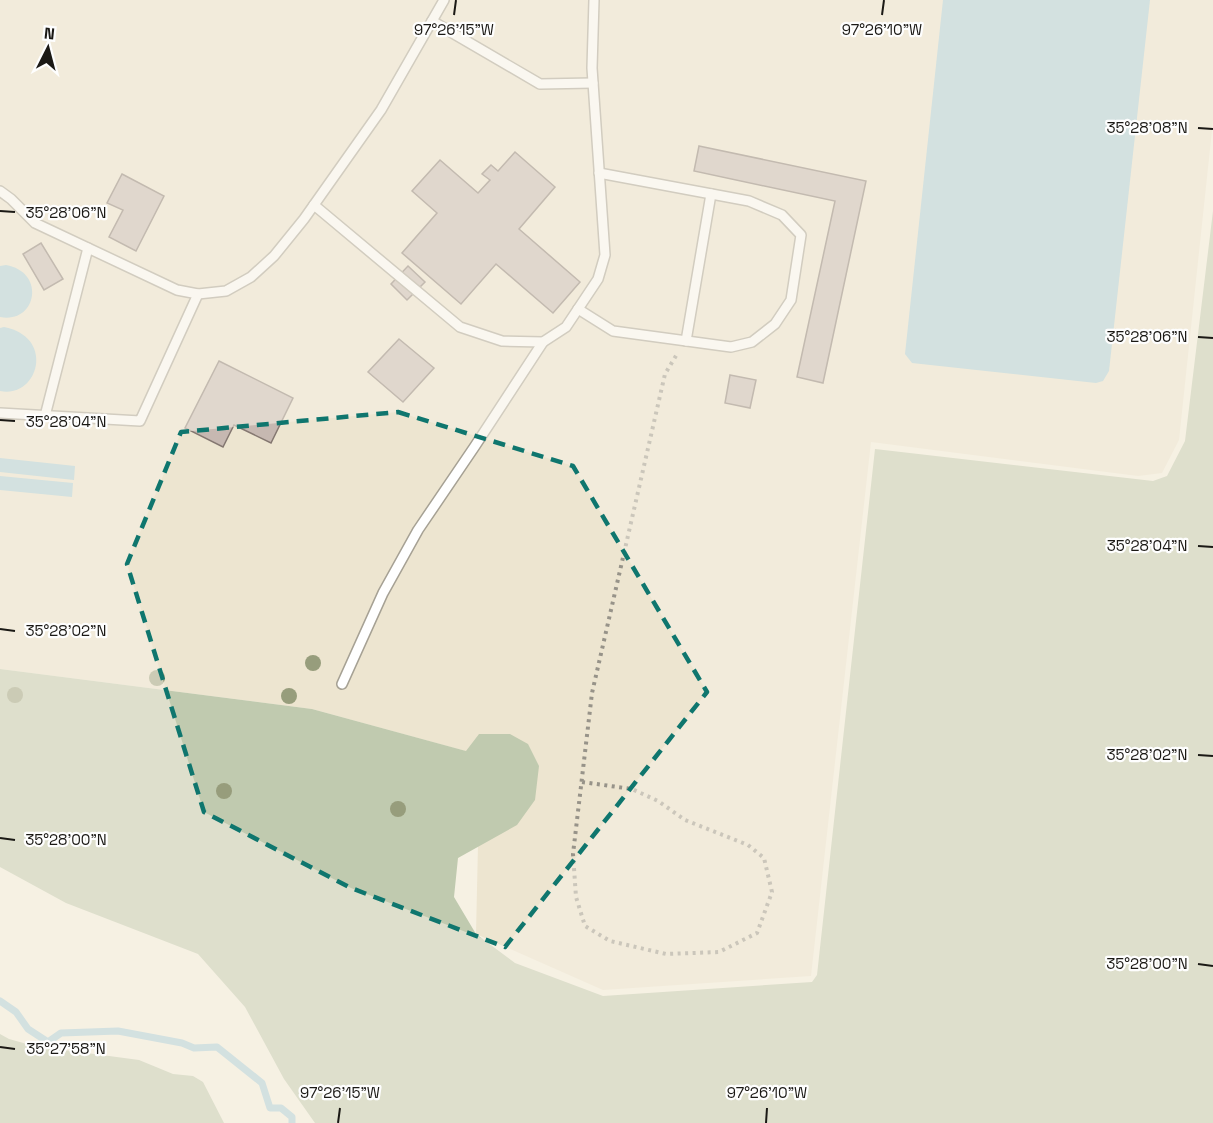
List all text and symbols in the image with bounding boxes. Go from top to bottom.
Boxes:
north arrow [18,18,78,78]
text: 97°26'15"W [414,20,494,39]
text: 97°26'10"W [842,20,922,39]
text: N [43,23,56,45]
text: 35°28'08"N [1106,118,1188,137]
text: 35°28'06"N [25,203,107,222]
text: 35°28'06"N [1106,327,1188,346]
text: 35°28'04"N [26,412,106,431]
text: 35°28'04"N [1107,536,1187,555]
text: 35°28'02"N [26,621,106,640]
text: 35°28'02"N [1107,745,1187,764]
text: 35°28'00"N [25,830,107,849]
text: 35°28'00"N [1106,954,1188,973]
text: 35°27'58"N [26,1039,106,1058]
text: 97°26'15"W [300,1083,380,1102]
text: 97°26'10"W [727,1083,807,1102]

